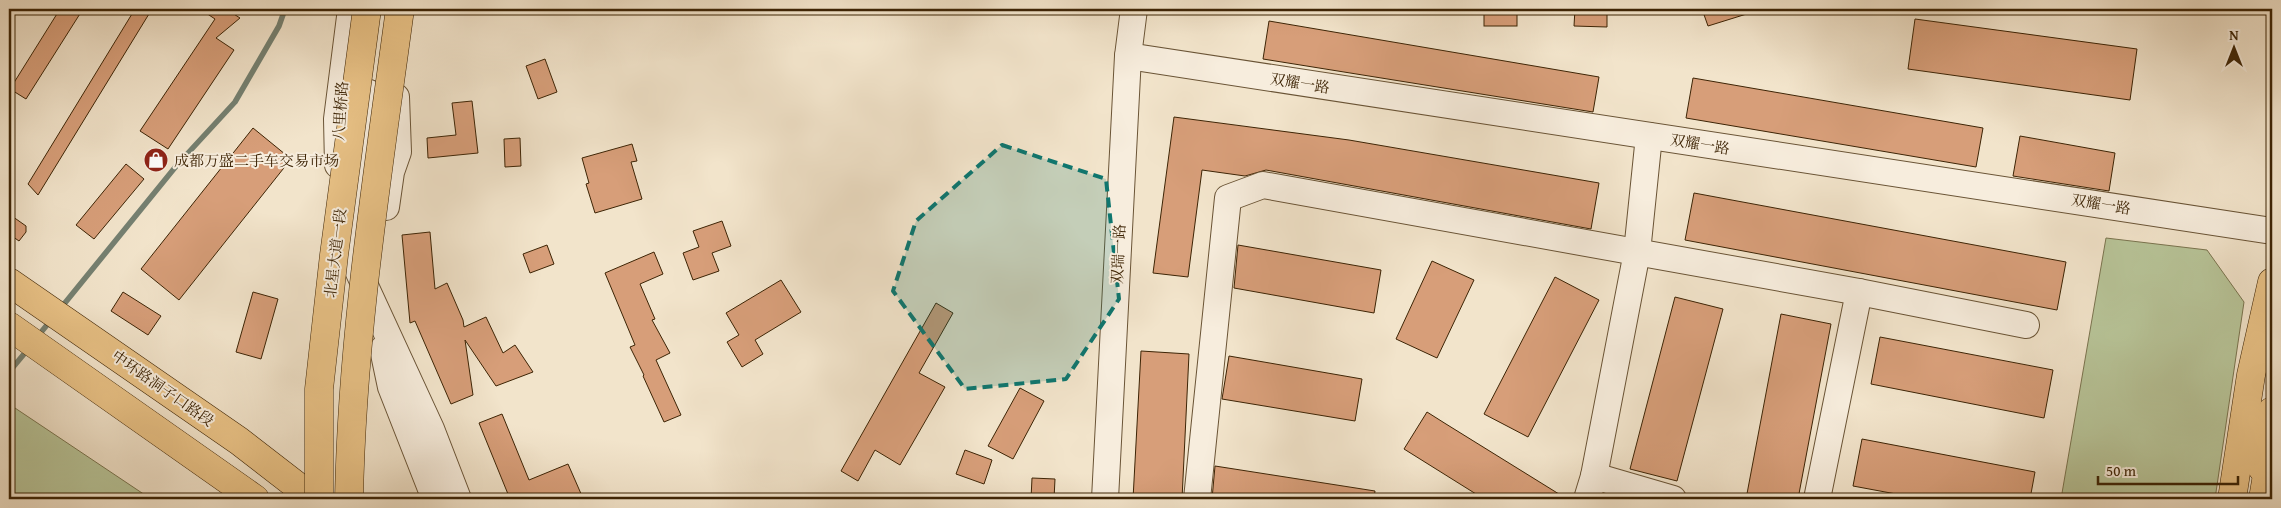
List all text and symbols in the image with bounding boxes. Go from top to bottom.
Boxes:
north arrow [2208,22,2258,72]
text: N [2229,25,2239,45]
street label: 双耀一路 [1269,68,1331,98]
street label: 八里桥路 [327,80,353,142]
street label: 双耀一路 [1669,129,1731,159]
shop icon: 成都万盛二手车交易市场 [143,147,169,173]
place label: 成都万盛二手车交易市场 [174,150,339,171]
street label: 双耀一路 [2070,189,2132,219]
street label: 北星大道一段 [319,207,351,299]
street label: 双瑞一路 [1106,223,1130,285]
street label: 中环路洞子口路段 [108,345,218,431]
scale bar [2098,453,2238,485]
text: 50 m [2106,460,2137,481]

